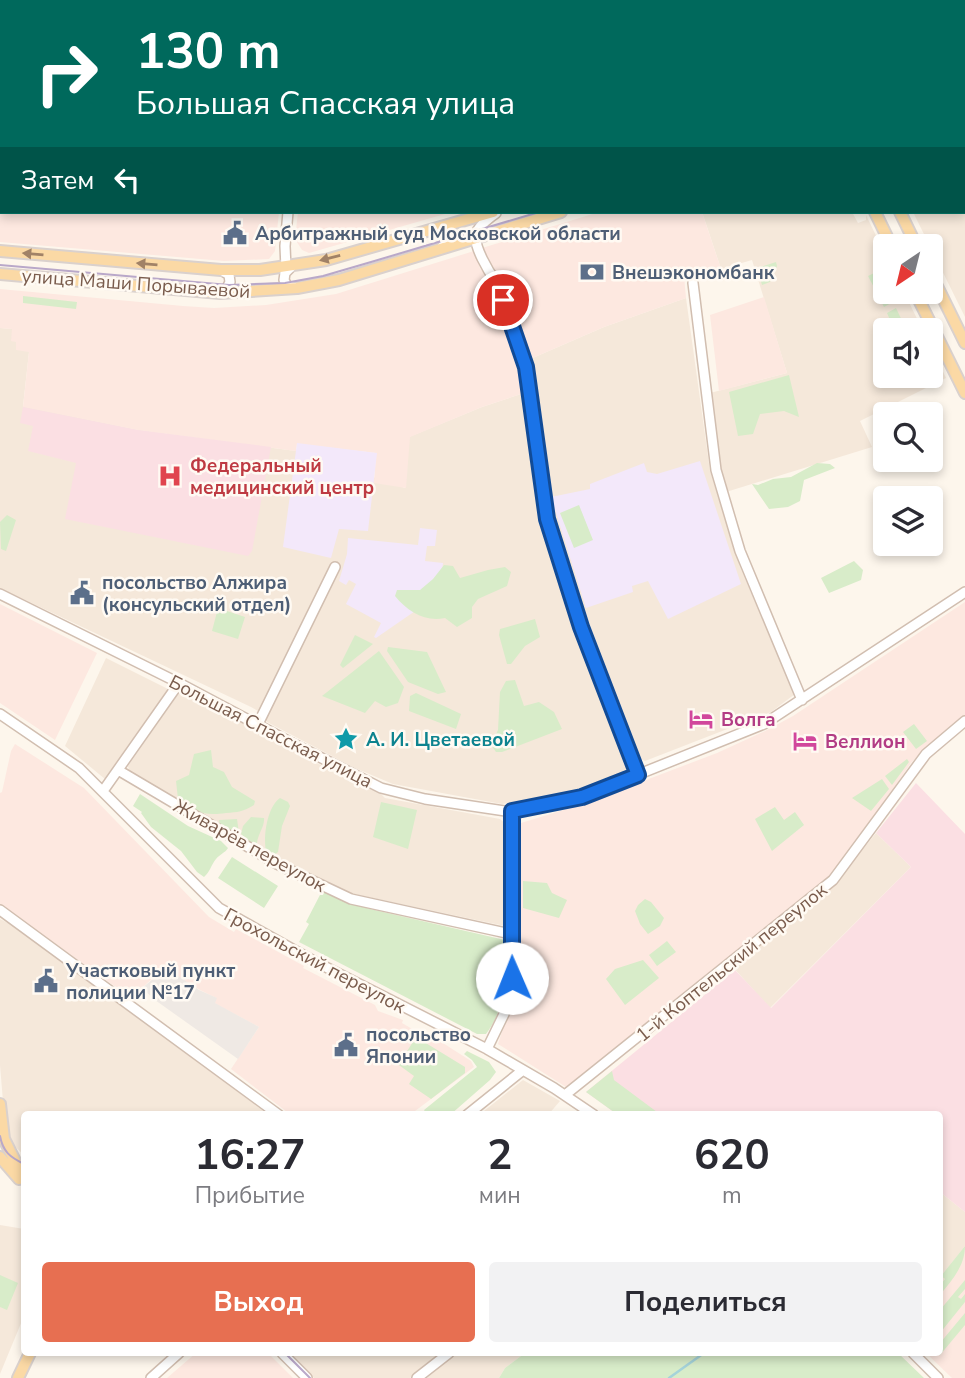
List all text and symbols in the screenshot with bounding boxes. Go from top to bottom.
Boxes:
text: 130 m [136,18,280,85]
icon: right [21,28,112,119]
text: Большая Спасская улица [136,82,515,125]
icon: left [108,161,146,199]
text: Затем [21,163,94,198]
public building icon: Арбитражный суд Московской области [221,219,249,247]
place label: Арбитражный суд Московской области [255,221,621,247]
north arrow [873,234,943,304]
map controls [873,234,943,556]
one-way arrow [22,248,44,259]
one-way arrow [319,253,341,264]
one-way arrow [136,258,158,269]
bank icon: Внешэкономбанк [578,258,606,286]
place label: Внешэкономбанк [612,260,775,286]
street label: улица Маши Порываевой [21,263,251,305]
pin [473,270,533,330]
icon: arrive [484,281,522,319]
button: sound [873,318,943,388]
button: search [873,402,943,472]
place label: Федеральный медицинский центр [190,453,374,501]
hospital icon: Федеральный медицинский центр [156,462,184,490]
button: layers [873,486,943,556]
place label: посольство Алжира (консульский отдел) [102,570,291,618]
public building icon: посольство Алжира (консульский отдел) [68,579,96,607]
street label: Большая Спасская улица [164,669,377,795]
hotel icon: Волга [687,705,715,733]
place label: Волга [721,707,776,733]
place icon: А. И. Цветаевой [332,725,360,753]
place label: А. И. Цветаевой [366,727,515,753]
hotel icon: Веллион [791,727,819,755]
place label: Веллион [825,729,906,755]
street label: Живарёв переулок [169,793,331,899]
street label: 1-й Коптельский переулок [631,877,833,1048]
street label: Грохольский переулок [219,902,410,1020]
position arrow [475,941,549,1015]
place label: Участковый пункт полиции №17 [65,958,235,1006]
public building icon: Участковый пункт полиции №17 [32,967,60,995]
place label: посольство Японии [366,1022,471,1070]
public building icon: посольство Японии [332,1031,360,1059]
text: 16:27 [194,1127,305,1184]
text: 2 [487,1127,512,1184]
text: 620 [694,1127,770,1184]
text: Прибытие [195,1180,305,1211]
text: мин [479,1180,521,1211]
text: m [722,1180,742,1211]
button: Выход [42,1262,475,1342]
button: Поделиться [489,1262,922,1342]

